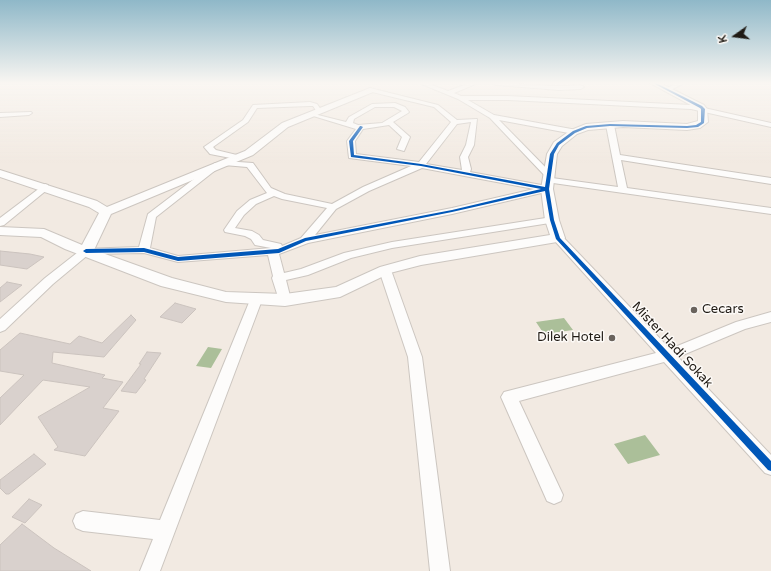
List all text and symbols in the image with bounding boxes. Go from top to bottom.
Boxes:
north arrow [715,16,755,56]
text: K [716,34,730,44]
street label: Mister Hadi Sokak [628,299,716,391]
place label: Cecars [702,302,744,318]
marker: Cecars [689,305,699,315]
place label: Dilek Hotel [537,330,604,346]
marker: Dilek Hotel [607,333,617,343]

